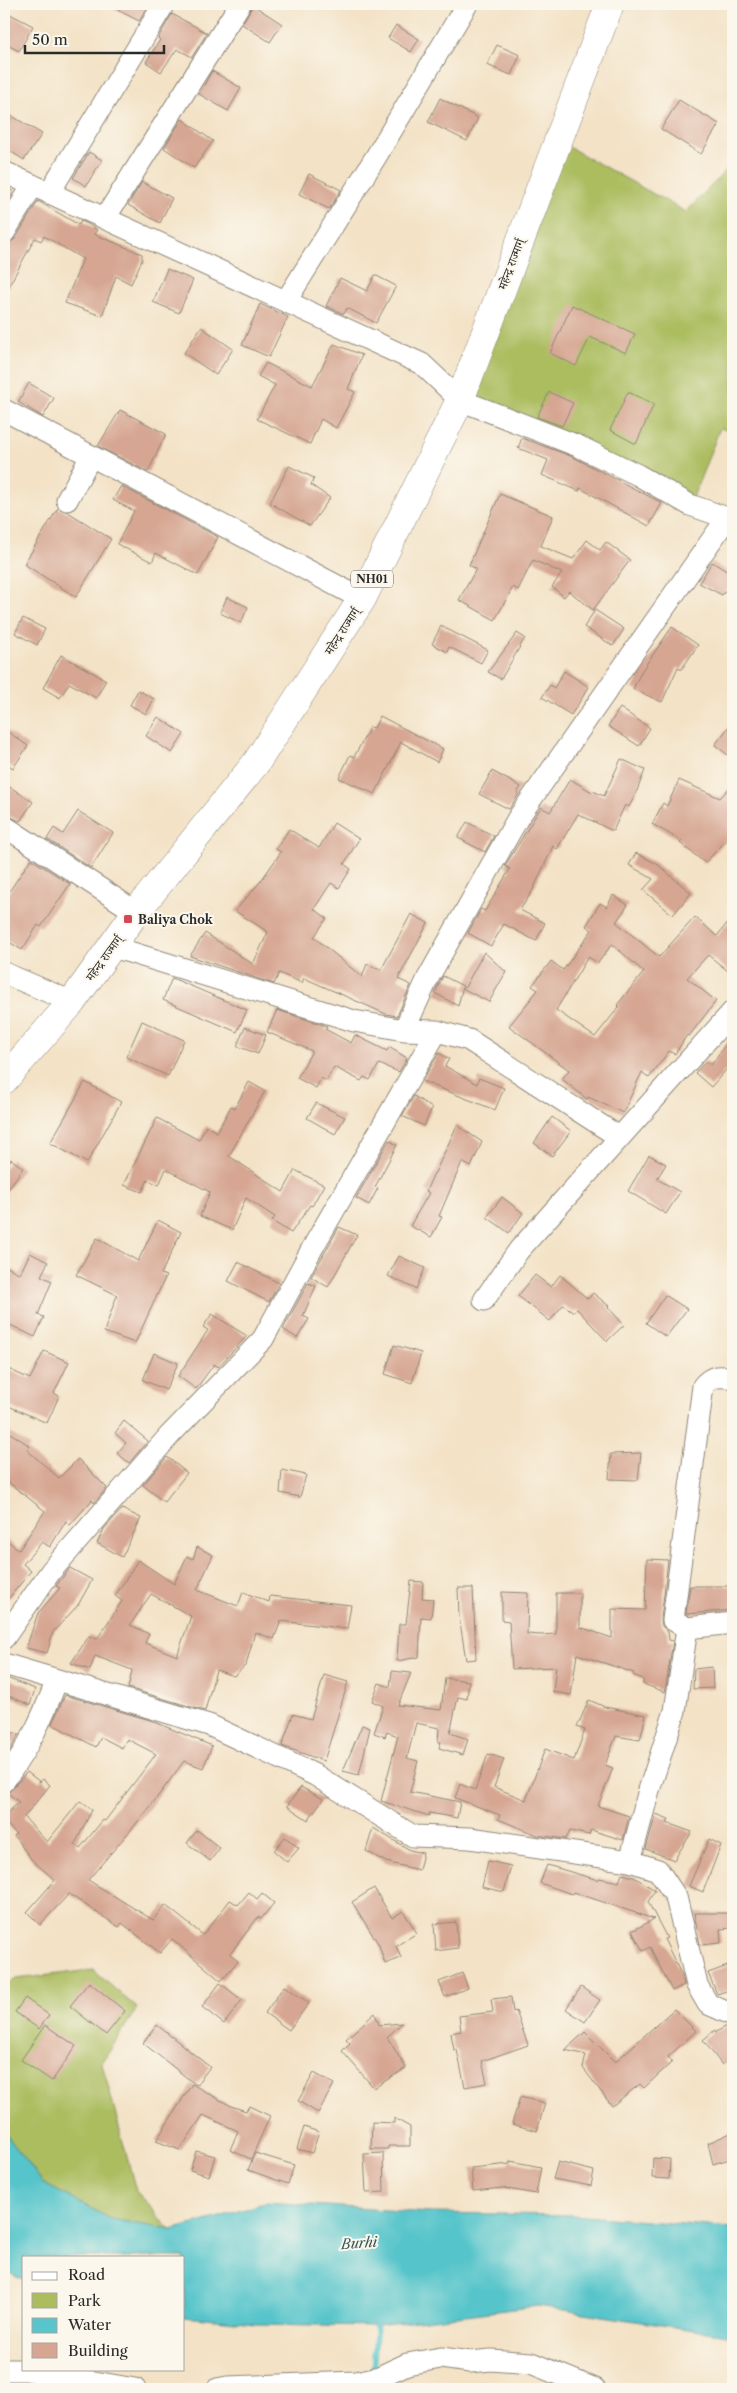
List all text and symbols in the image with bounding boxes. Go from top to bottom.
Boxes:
scale bar [25,22,164,54]
text: 50 m [32,30,68,49]
street label: महेन्द्र राज्मार्ग् [494,235,529,293]
road number: NH01 [351,570,393,588]
street label: महेन्द्र राज्मार्ग् [321,603,365,659]
place label: Baliya Chok [138,912,214,927]
marker: Baliya Chok [122,913,134,925]
street label: महेन्द्र राज्मार्ग् [82,931,128,985]
water label: Burhi [339,2233,379,2253]
legend [22,2256,185,2370]
text: Road [68,2265,105,2284]
text: Park [68,2291,102,2310]
text: Water [67,2315,112,2334]
text: Building [68,2341,128,2360]

